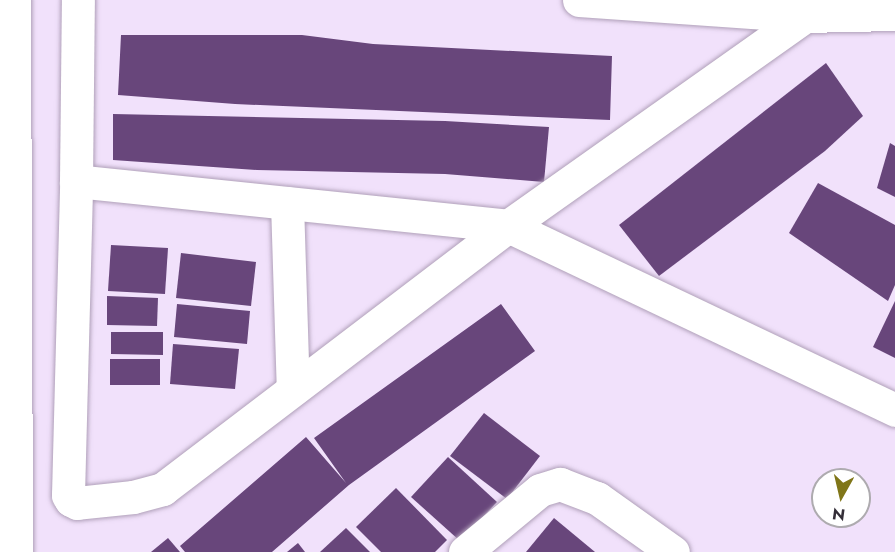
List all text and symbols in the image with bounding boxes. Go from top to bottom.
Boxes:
north arrow [811,468,871,528]
text: N [831,502,847,527]

